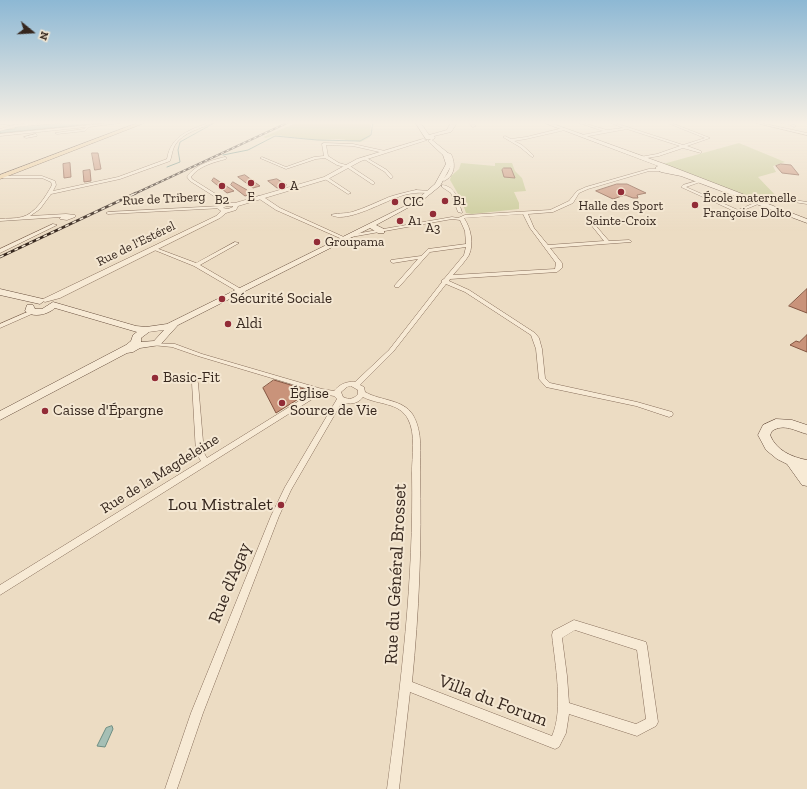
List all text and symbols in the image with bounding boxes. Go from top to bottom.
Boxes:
north arrow [12,12,52,52]
text: N [36,30,51,42]
marker: E [246,178,256,188]
place label: A [290,178,298,194]
marker: B2 [217,181,227,191]
marker: A [277,181,287,191]
marker: Halle des Sport Sainte-Croix [616,187,626,197]
street label: Rue de Triberg [122,189,206,209]
place label: E [247,189,255,205]
place label: École maternelle Françoise Dolto [703,190,796,221]
place label: B2 [215,192,229,208]
place label: B1 [453,193,466,209]
place label: CIC [403,194,424,210]
marker: B1 [440,196,450,206]
marker: CIC [390,197,400,207]
place label: Halle des Sport Sainte-Croix [579,198,663,229]
marker: École maternelle Françoise Dolto [690,200,700,210]
marker: A3 [428,209,438,219]
place label: A1 [408,213,421,229]
marker: A1 [395,216,405,226]
street label: Rue de l'Estérel [94,218,178,270]
place label: A3 [426,220,440,236]
place label: Groupama [325,234,384,250]
marker: Groupama [312,237,322,247]
place label: Sécurité Sociale [230,290,332,308]
marker: Sécurité Sociale [217,294,227,304]
place label: Aldi [236,315,262,333]
marker: Aldi [223,319,233,329]
place label: Basic-Fit [163,369,220,387]
marker: Basic-Fit [150,373,160,383]
place label: Église Source de Vie [290,385,377,420]
marker: Église Source de Vie [277,398,287,408]
place label: Caisse d'Épargne [53,402,163,420]
marker: Caisse d'Épargne [40,406,50,416]
street label: Rue de la Magdeleine [97,430,223,518]
street label: Rue du Général Brosset [380,483,412,665]
place label: Lou Mistralet [168,494,273,516]
marker: Lou Mistralet [276,500,286,510]
street label: Rue d'Agay [204,540,256,626]
street label: Villa du Forum [436,670,550,732]

